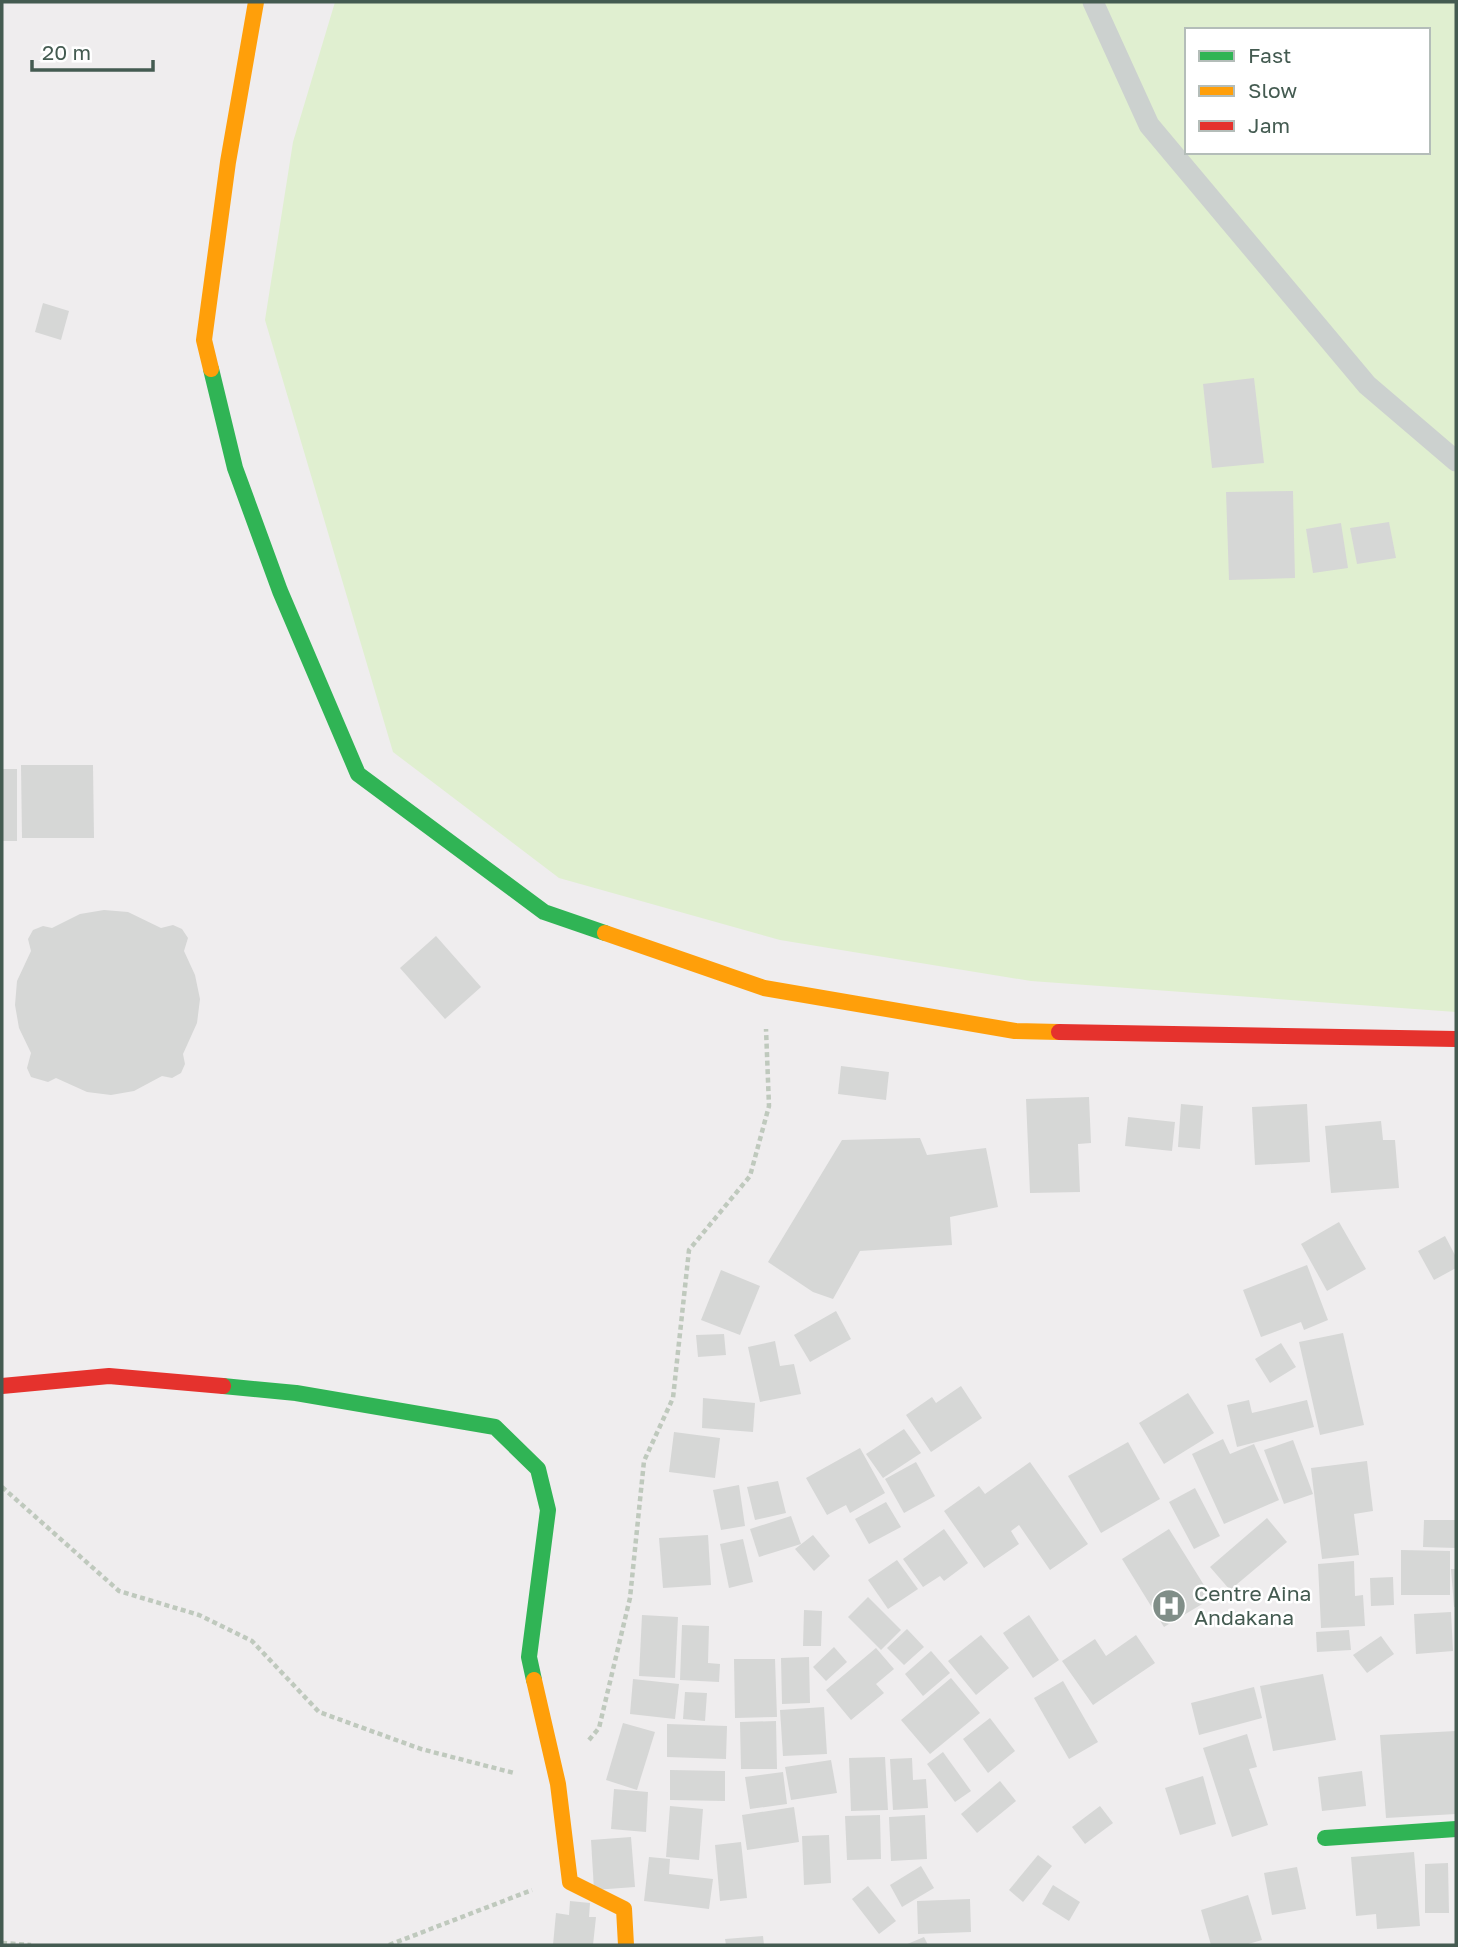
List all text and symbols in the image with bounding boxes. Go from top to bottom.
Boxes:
scale bar [32,28,152,72]
legend [1185,28,1430,154]
text: 20 m [42,39,91,65]
text: Fast [1248,42,1291,68]
text: Slow [1248,77,1297,103]
text: Jam [1248,112,1290,138]
place label: Centre Aina Andakana [1194,1580,1311,1630]
hospital icon: Centre Aina Andakana [1150,1587,1188,1625]

